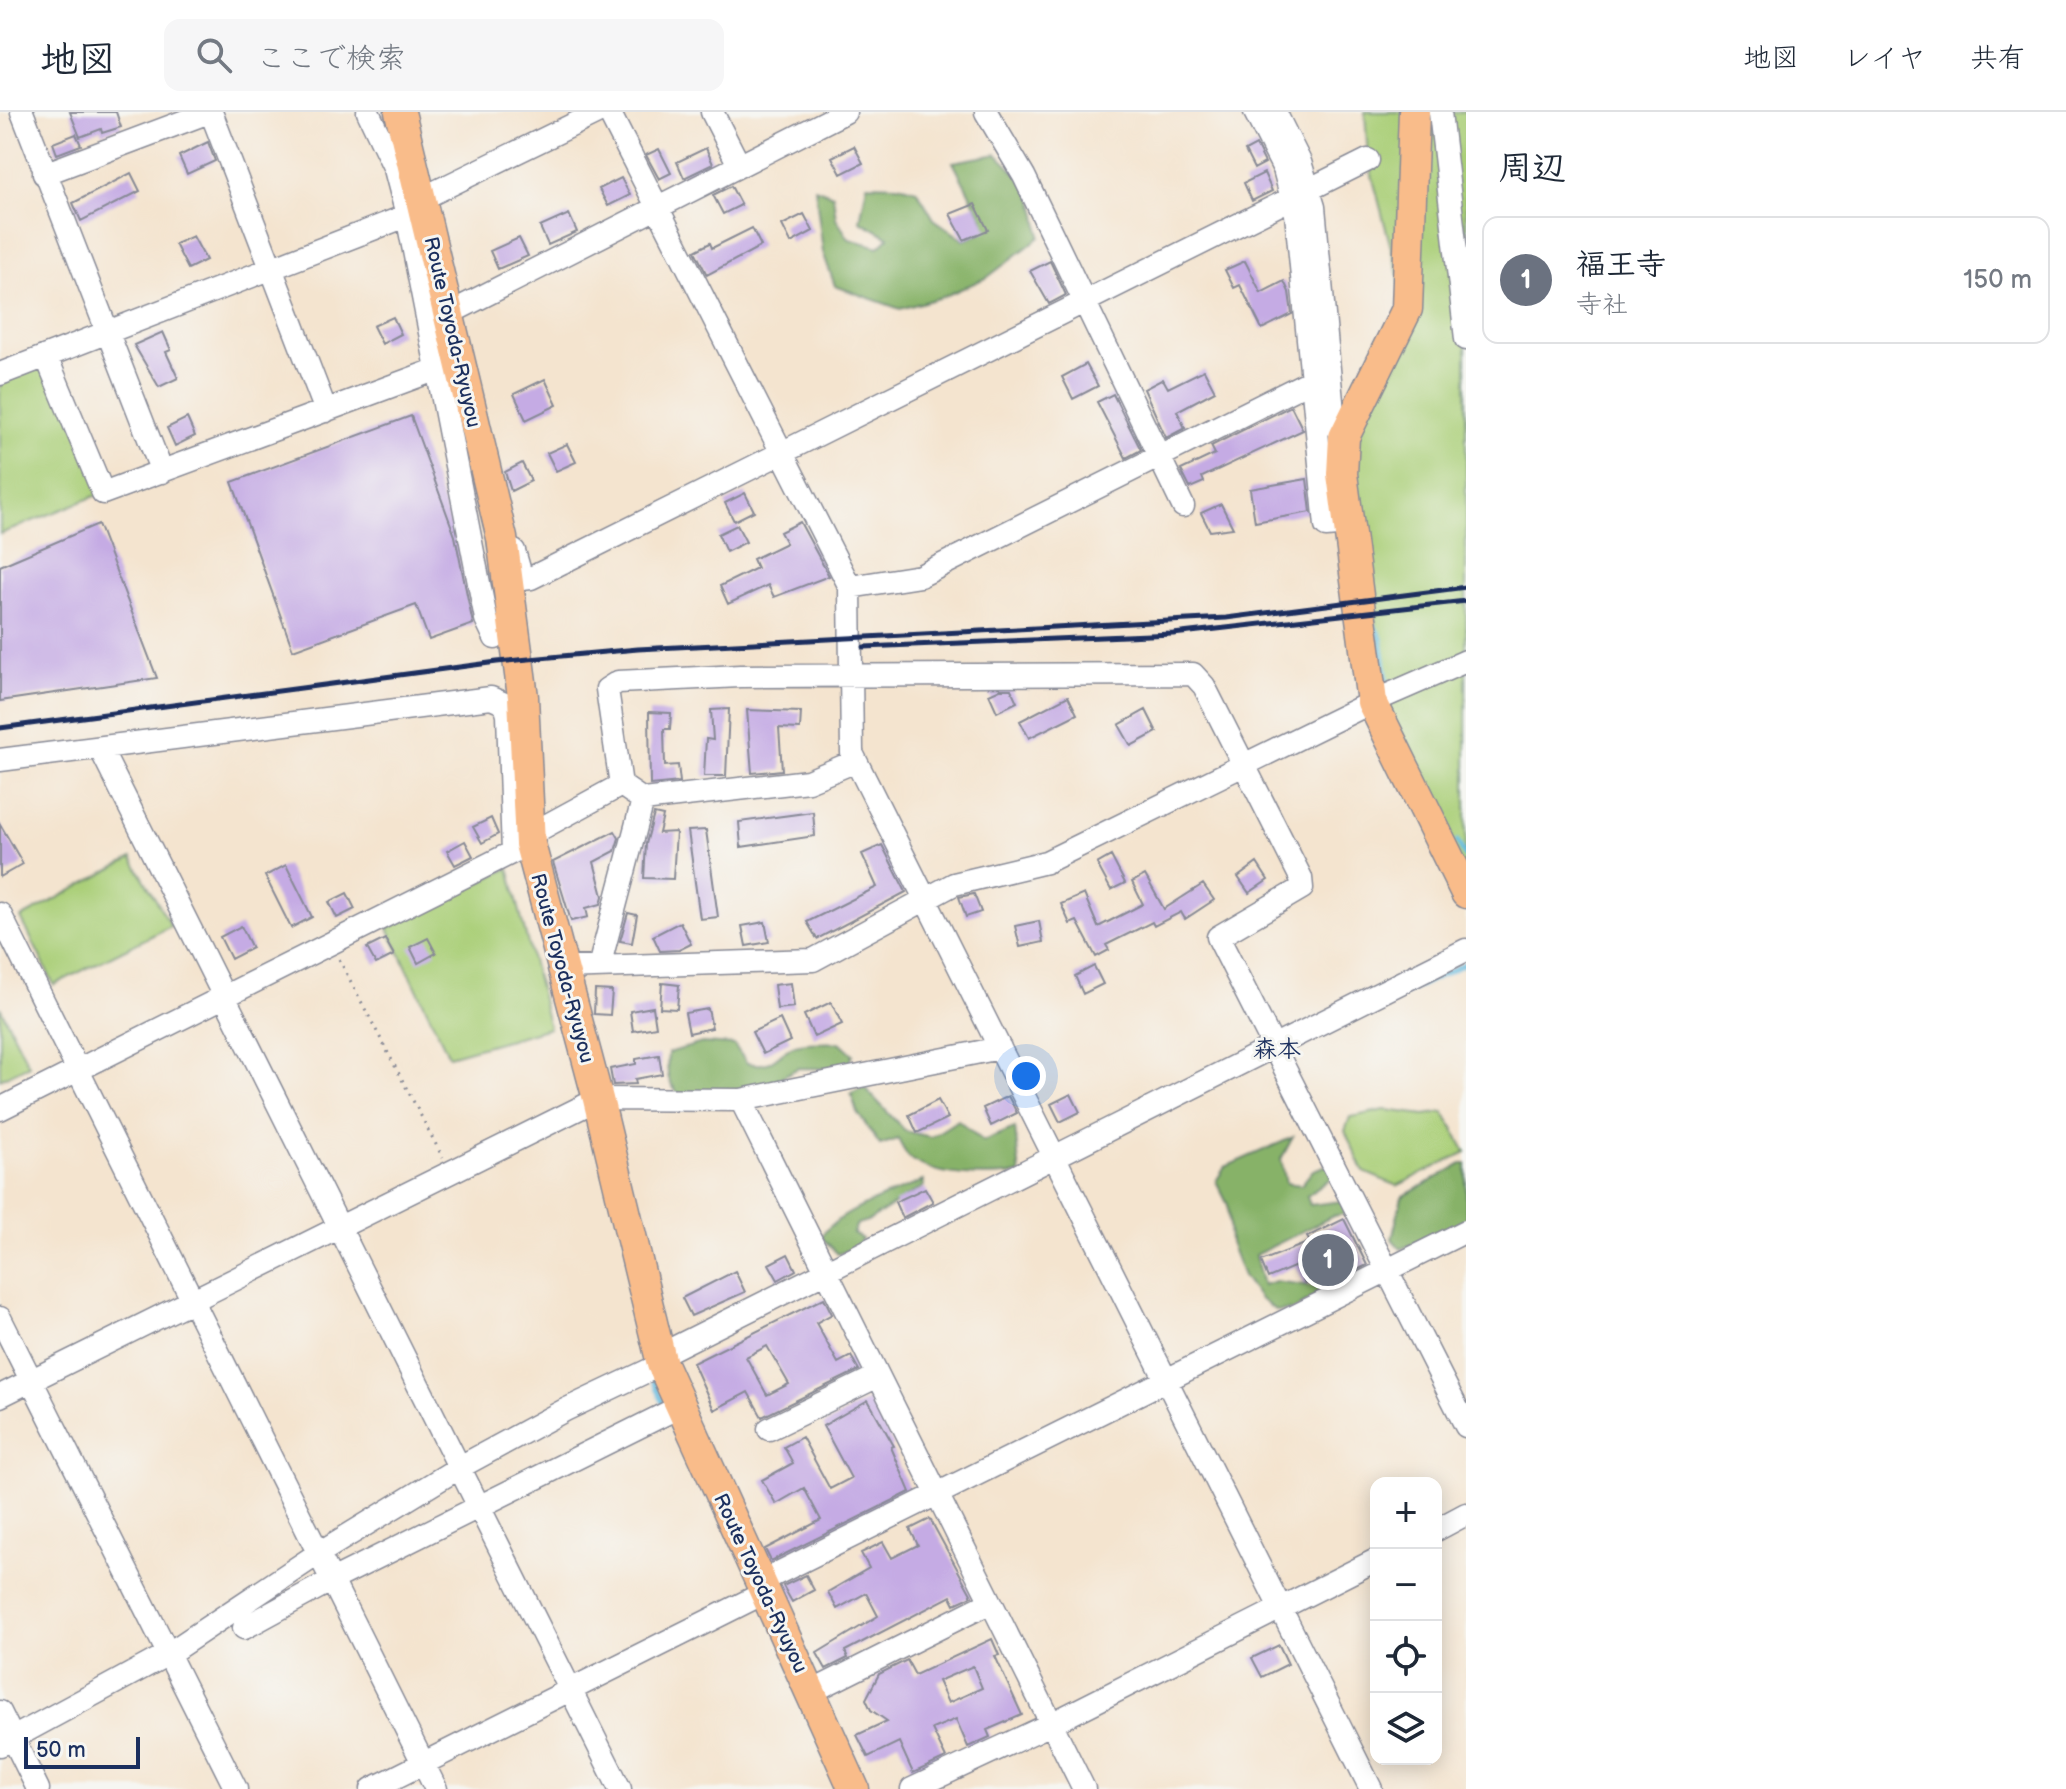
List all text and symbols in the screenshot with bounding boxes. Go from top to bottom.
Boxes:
search box [164,19,724,91]
icon: search [192,33,236,77]
text: 地図 [40,38,116,83]
text: ここで検索 [256,41,406,77]
text: 地図 [1743,42,1799,75]
text: レイヤ [1843,42,1926,75]
text: 共有 [1970,42,2026,75]
text: 周辺 [1498,148,1566,189]
street label: Route Toyoda-Ryuyou [418,234,486,430]
text: 福王寺 [1576,247,1666,283]
text: 1 [1521,265,1531,296]
text: 150 m [1963,265,2032,296]
text: 寺社 [1576,290,1628,321]
street label: Route Toyoda-Ryuyou [525,871,599,1066]
district label: 森本 [1253,1035,1301,1064]
your location [1006,1056,1046,1096]
pin: 1 [1302,1230,1354,1290]
map controls [1370,1477,1442,1765]
button: + [1370,1477,1442,1549]
street label: Route Toyoda-Ryuyou [708,1490,812,1677]
button: − [1370,1549,1442,1621]
button: locate [1370,1621,1442,1693]
button: layers [1370,1693,1442,1765]
scale bar [24,1733,140,1769]
text: 50 m [36,1737,86,1764]

